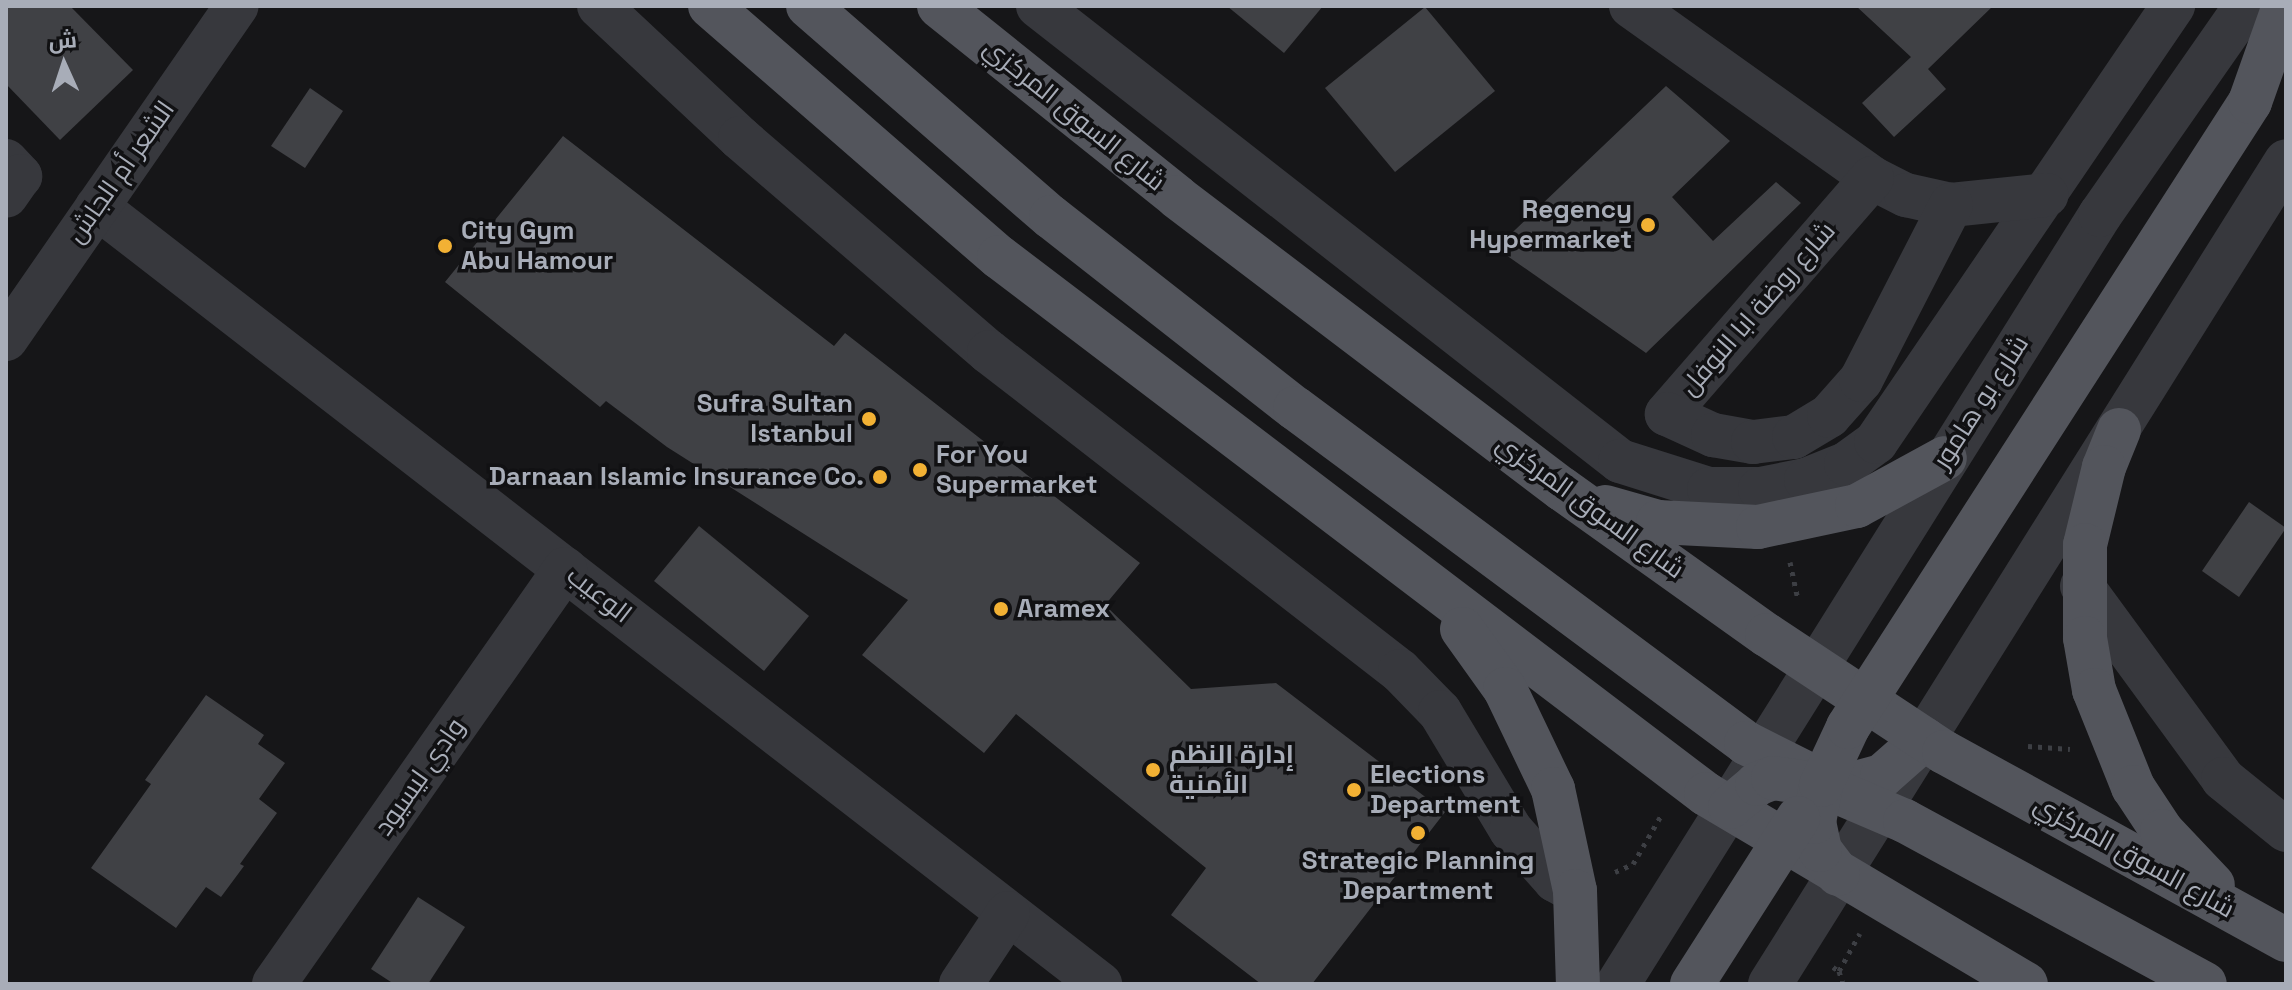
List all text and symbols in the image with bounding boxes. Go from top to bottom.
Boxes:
north arrow [24,24,104,104]
text: ش [48,25,78,55]
street label: شارع السوق المركزي [977,32,1171,198]
street label: الشعر أم الجاش [60,95,182,249]
place label: Regency Hypermarket [1469,194,1632,256]
place label: City Gym Abu Hamour [461,215,613,276]
marker: Regency Hypermarket [1639,216,1657,234]
street label: شارع روضة ابا النوفل [1674,216,1842,402]
marker: City Gym Abu Hamour [436,237,454,255]
street label: شارع بو هامور [1926,330,2036,474]
place label: Sufra Sultan Istanbul [697,388,853,450]
marker: Sufra Sultan Istanbul [860,410,878,428]
street label: شارع السوق المركزي [1490,428,1690,586]
place label: For You Supermarket [936,439,1098,500]
place label: Darnaan Islamic Insurance Co. [489,461,864,493]
marker: For You Supermarket [911,461,929,479]
marker: Darnaan Islamic Insurance Co. [871,468,889,486]
street label: الوعيب [560,560,638,630]
place label: Aramex [1017,593,1110,625]
marker: Aramex [992,600,1010,618]
street label: وادي ليسيود [368,712,472,842]
place label: إدارة النظم الأمنية [1169,739,1294,800]
place label: Elections Department [1370,759,1521,820]
marker: إدارة النظم الأمنية [1144,761,1162,779]
marker: Elections Department [1345,781,1363,799]
street label: شارع السوق المركزي [2028,789,2240,925]
marker: Strategic Planning Department [1409,824,1427,842]
place label: Strategic Planning Department [1302,845,1534,906]

